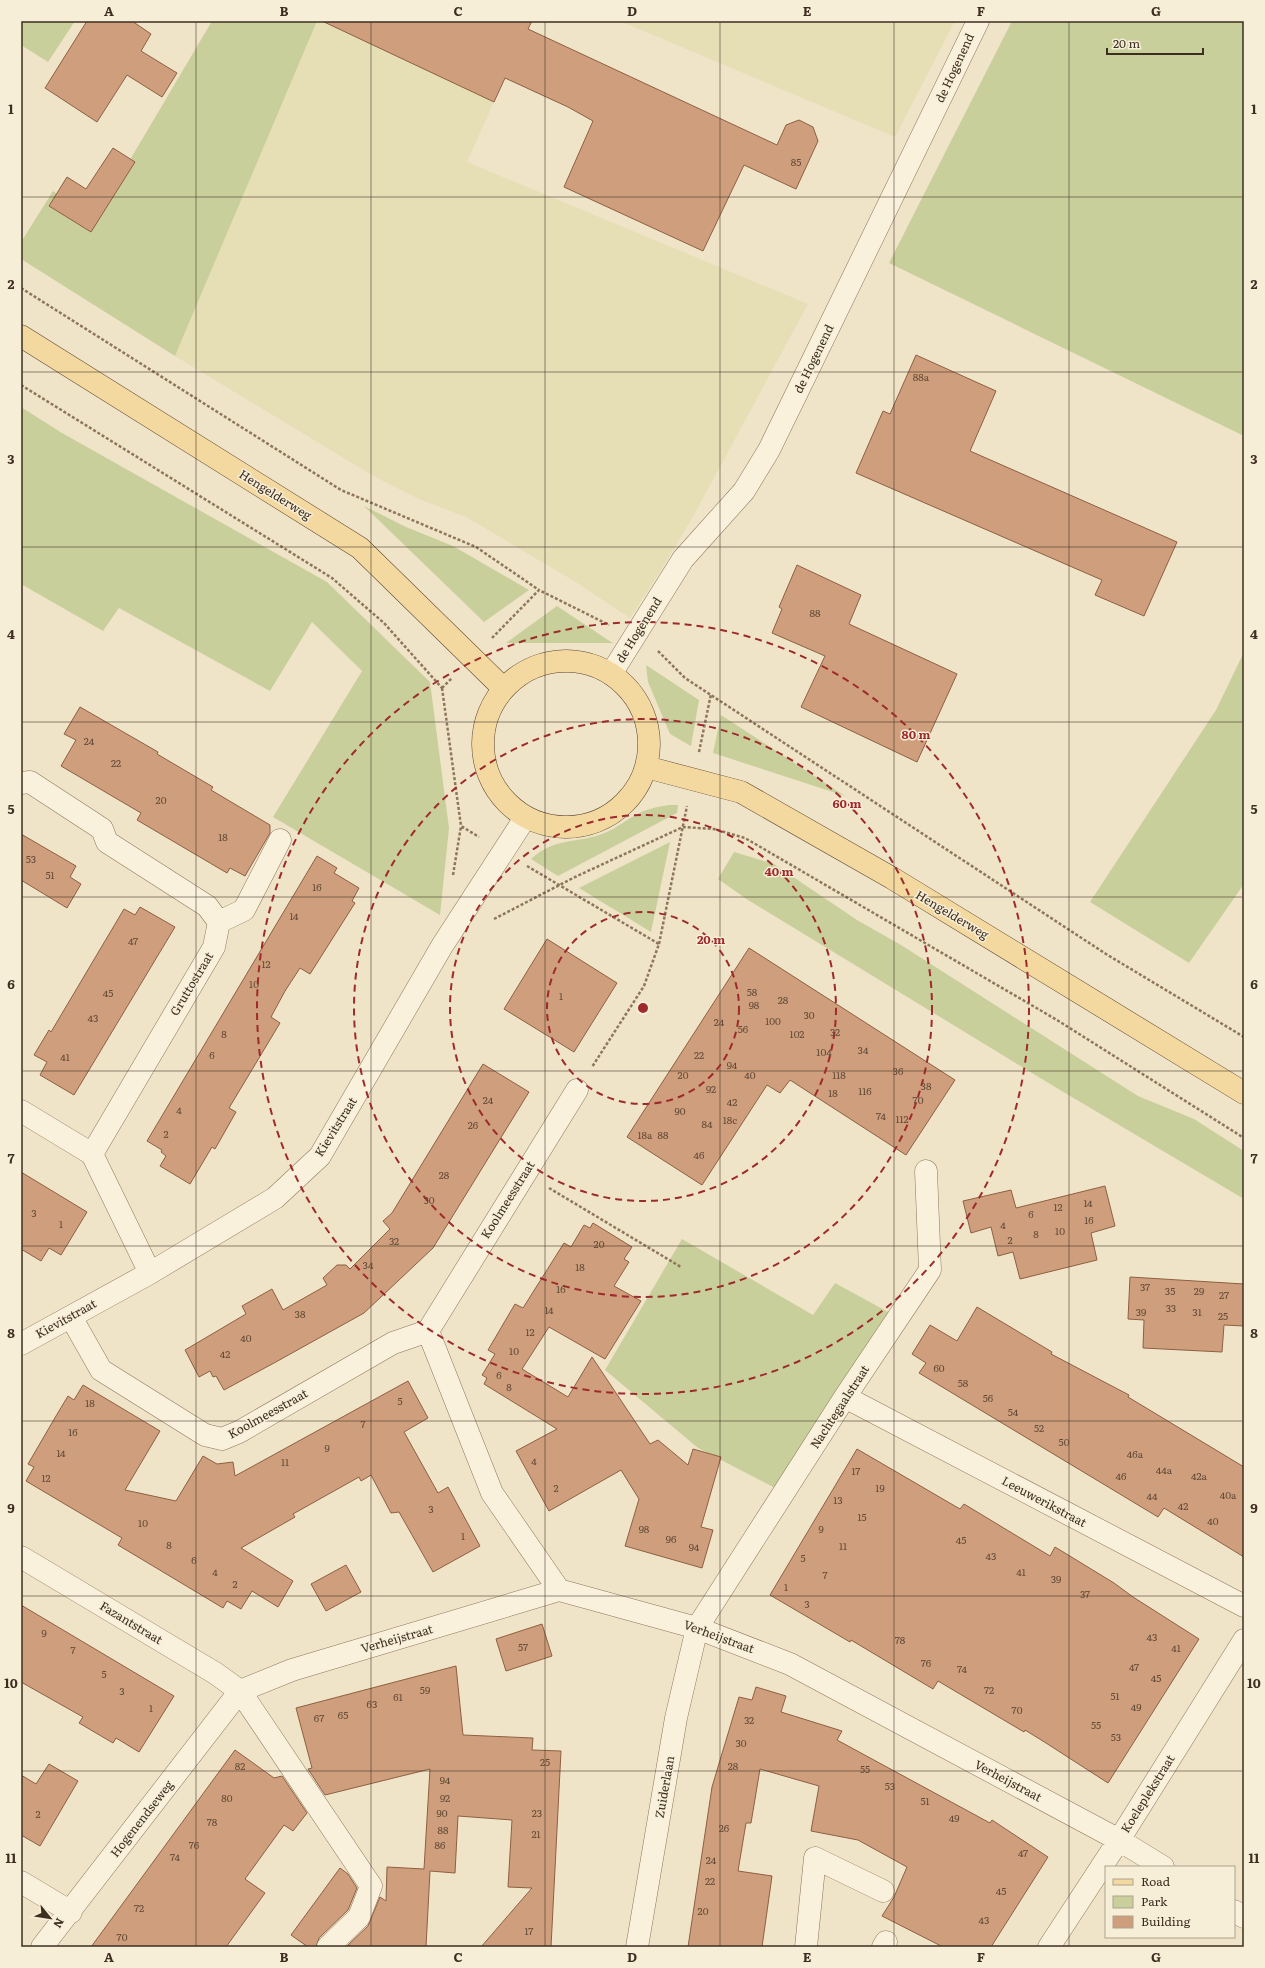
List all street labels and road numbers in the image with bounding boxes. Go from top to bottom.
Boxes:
street label: de Hogenend [930,29,978,105]
street label: de Hogenend [789,321,838,396]
street label: Hengelderweg [236,465,316,524]
street label: de Hogenend [611,593,666,666]
street label: Hengelderweg [913,885,993,943]
street label: Gruttostraat [165,948,217,1019]
street label: Kievitstraat [310,1093,361,1160]
street label: Koolmeesstraat [476,1157,538,1242]
street label: Kievitstraat [32,1294,99,1342]
street label: Nachtegaalstraat [805,1361,873,1452]
street label: Koolmeesstraat [224,1384,311,1443]
street label: Leeuwerikstraat [999,1471,1090,1531]
street label: Fazantstraat [97,1596,167,1648]
street label: Verheijstraat [681,1615,757,1657]
street label: Verheijstraat [359,1619,435,1657]
street label: Koeleplekstraat [1116,1751,1179,1836]
street label: Zuiderlaan [650,1754,678,1819]
street label: Verheijstraat [972,1755,1045,1806]
street label: Hogenendseweg [105,1776,177,1861]

